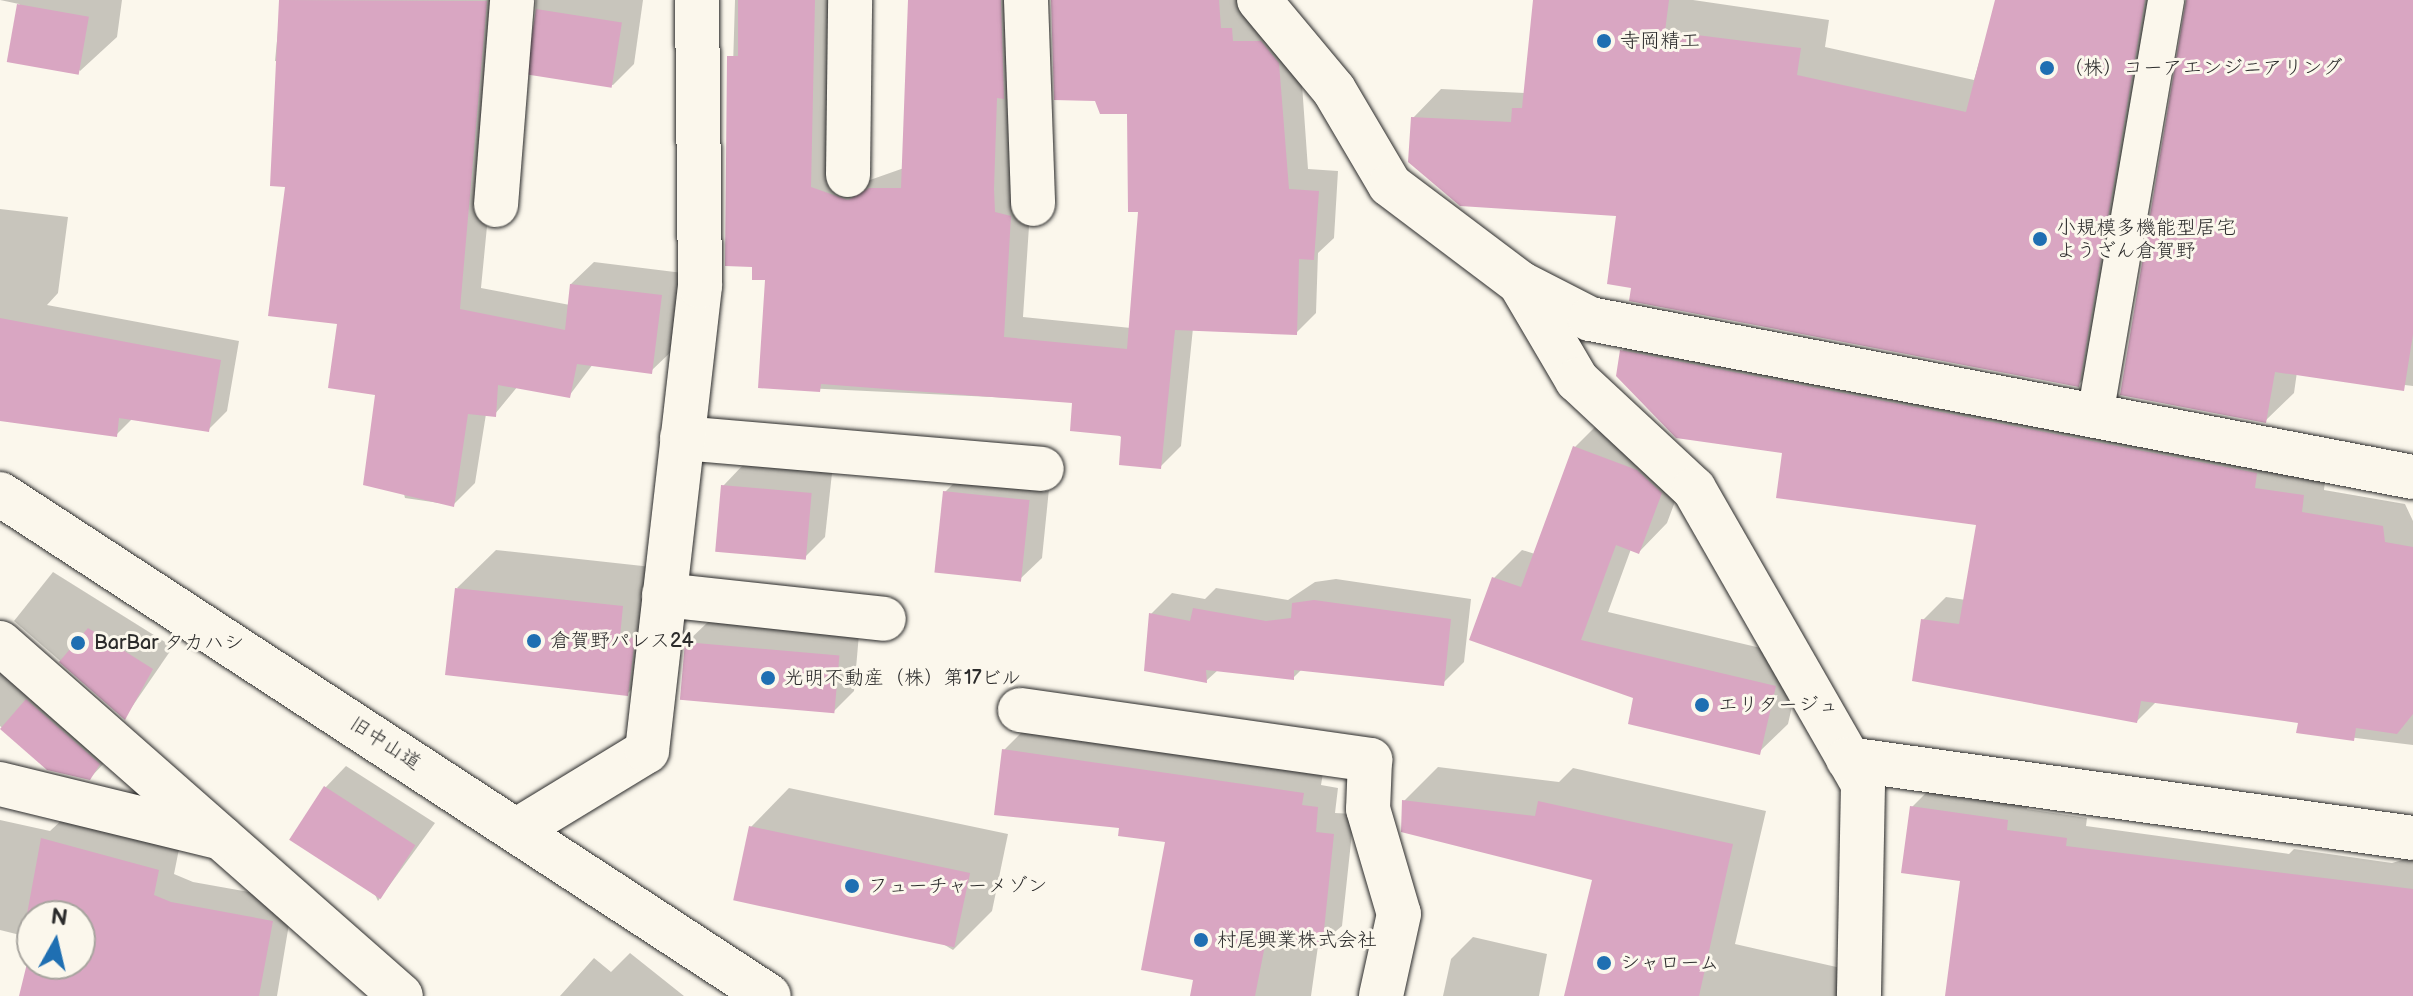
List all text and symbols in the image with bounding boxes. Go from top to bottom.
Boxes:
place label: 寺岡精工 [1620,29,1700,53]
marker: 寺岡精工 [1595,32,1613,50]
place label: （株）コーアエンジニアリング [2063,56,2343,80]
marker: （株）コーアエンジニアリング [2038,59,2056,77]
place label: 小規模多機能型居宅 ようざん倉賀野 [2056,216,2236,263]
marker: 小規模多機能型居宅 ようざん倉賀野 [2031,230,2049,248]
place label: 倉賀野パレス24 [550,629,694,653]
place label: BarBar タカハシ [94,631,244,655]
marker: 倉賀野パレス24 [525,632,543,650]
marker: BarBar タカハシ [69,634,87,652]
place label: 光明不動産（株）第17ビル [784,666,1022,690]
marker: 光明不動産（株）第17ビル [759,669,777,687]
place label: エリタージュ [1718,693,1838,717]
marker: エリタージュ [1693,696,1711,714]
street label: 旧中山道 [345,712,425,776]
place label: フューチャーメゾン [868,874,1048,898]
marker: フューチャーメゾン [843,877,861,895]
north arrow [16,900,96,980]
text: N [49,903,69,932]
place label: 村尾興業株式会社 [1217,928,1377,952]
marker: 村尾興業株式会社 [1192,931,1210,949]
place label: シャローム [1620,951,1720,975]
marker: シャローム [1595,954,1613,972]

